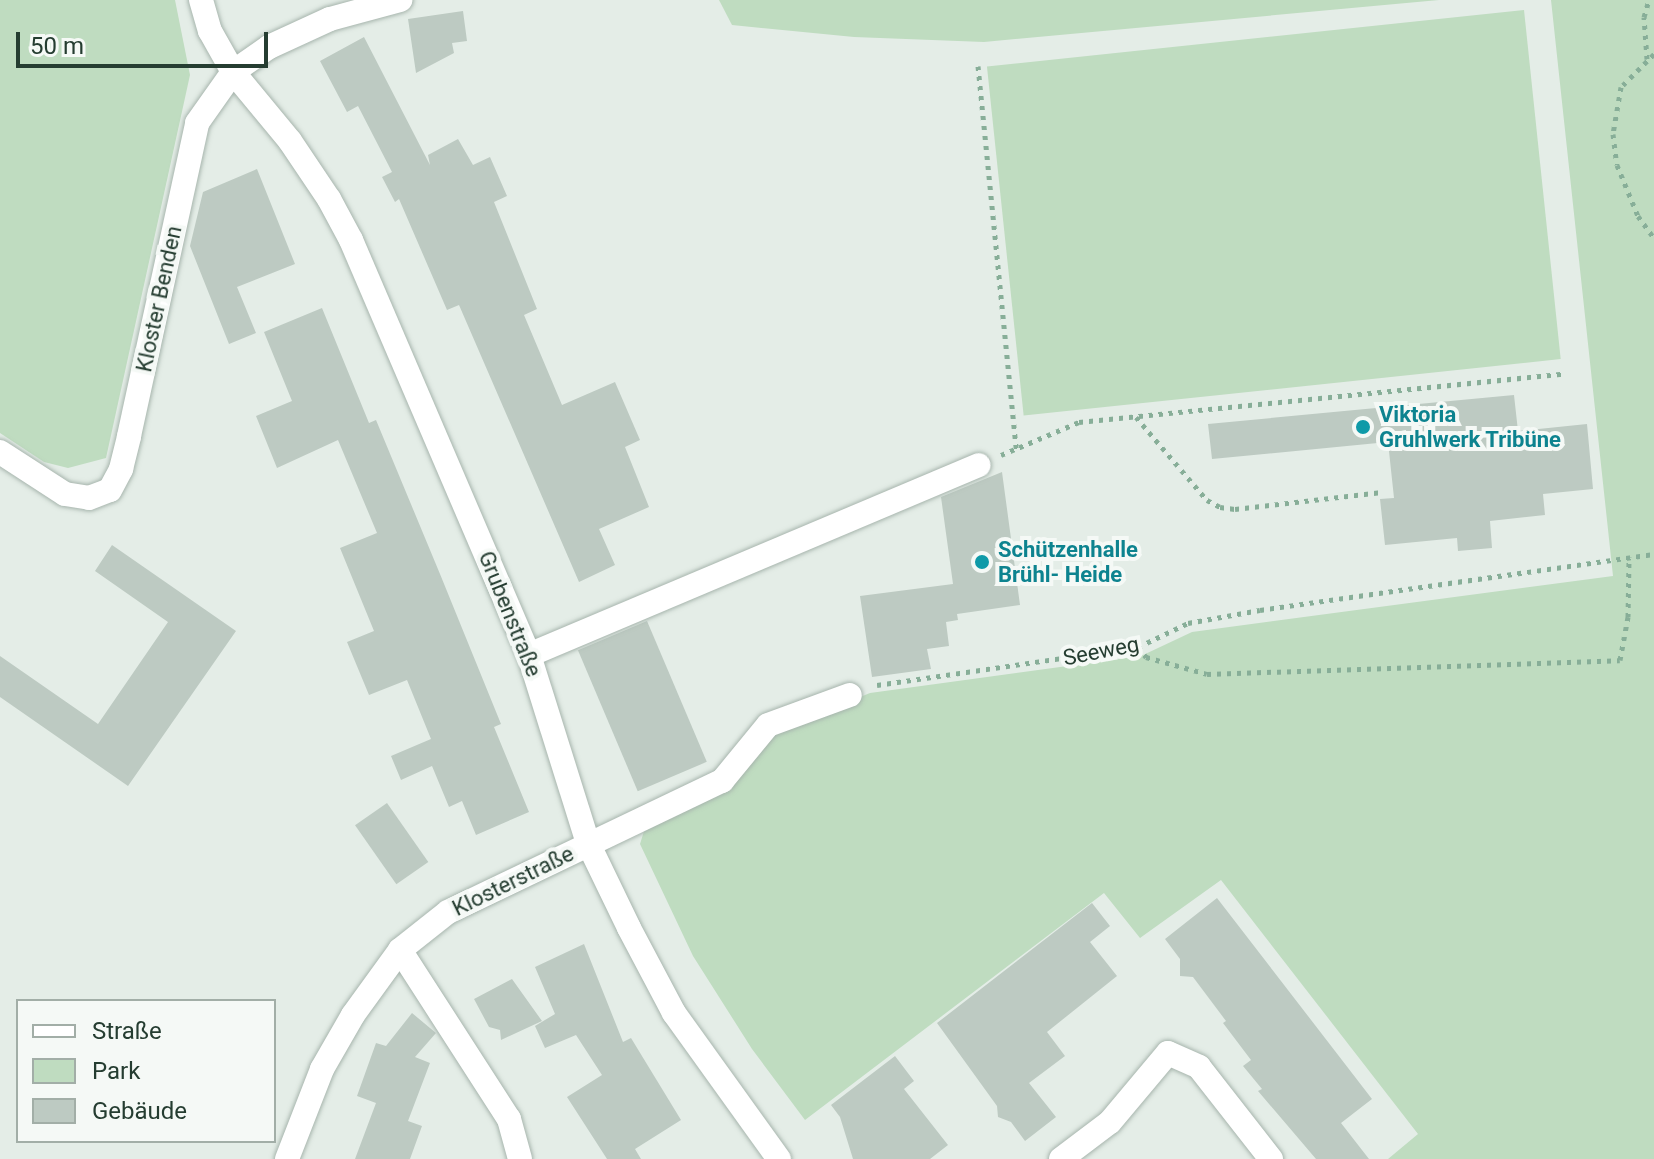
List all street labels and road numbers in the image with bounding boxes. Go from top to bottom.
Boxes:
street label: Kloster Benden [131,224,187,374]
street label: Grubenstraße [473,547,547,681]
street label: Seeweg [1061,631,1141,671]
street label: Klosterstraße [448,840,578,922]

